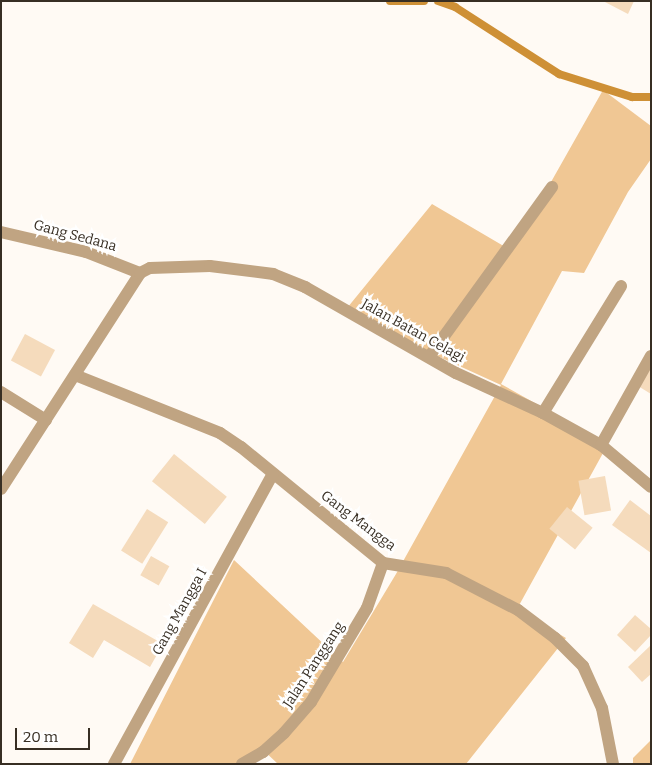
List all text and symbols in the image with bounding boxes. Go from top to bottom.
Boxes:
street label: Gang Sedana [32,217,118,255]
street label: Jalan Batan Celagi [358,296,468,366]
street label: Gang Mangga [317,487,399,555]
street label: Gang Mangga I [149,565,211,659]
street label: Jalan Panggang [280,619,348,711]
scale bar [18,718,92,750]
text: 20 m [23,728,58,746]

